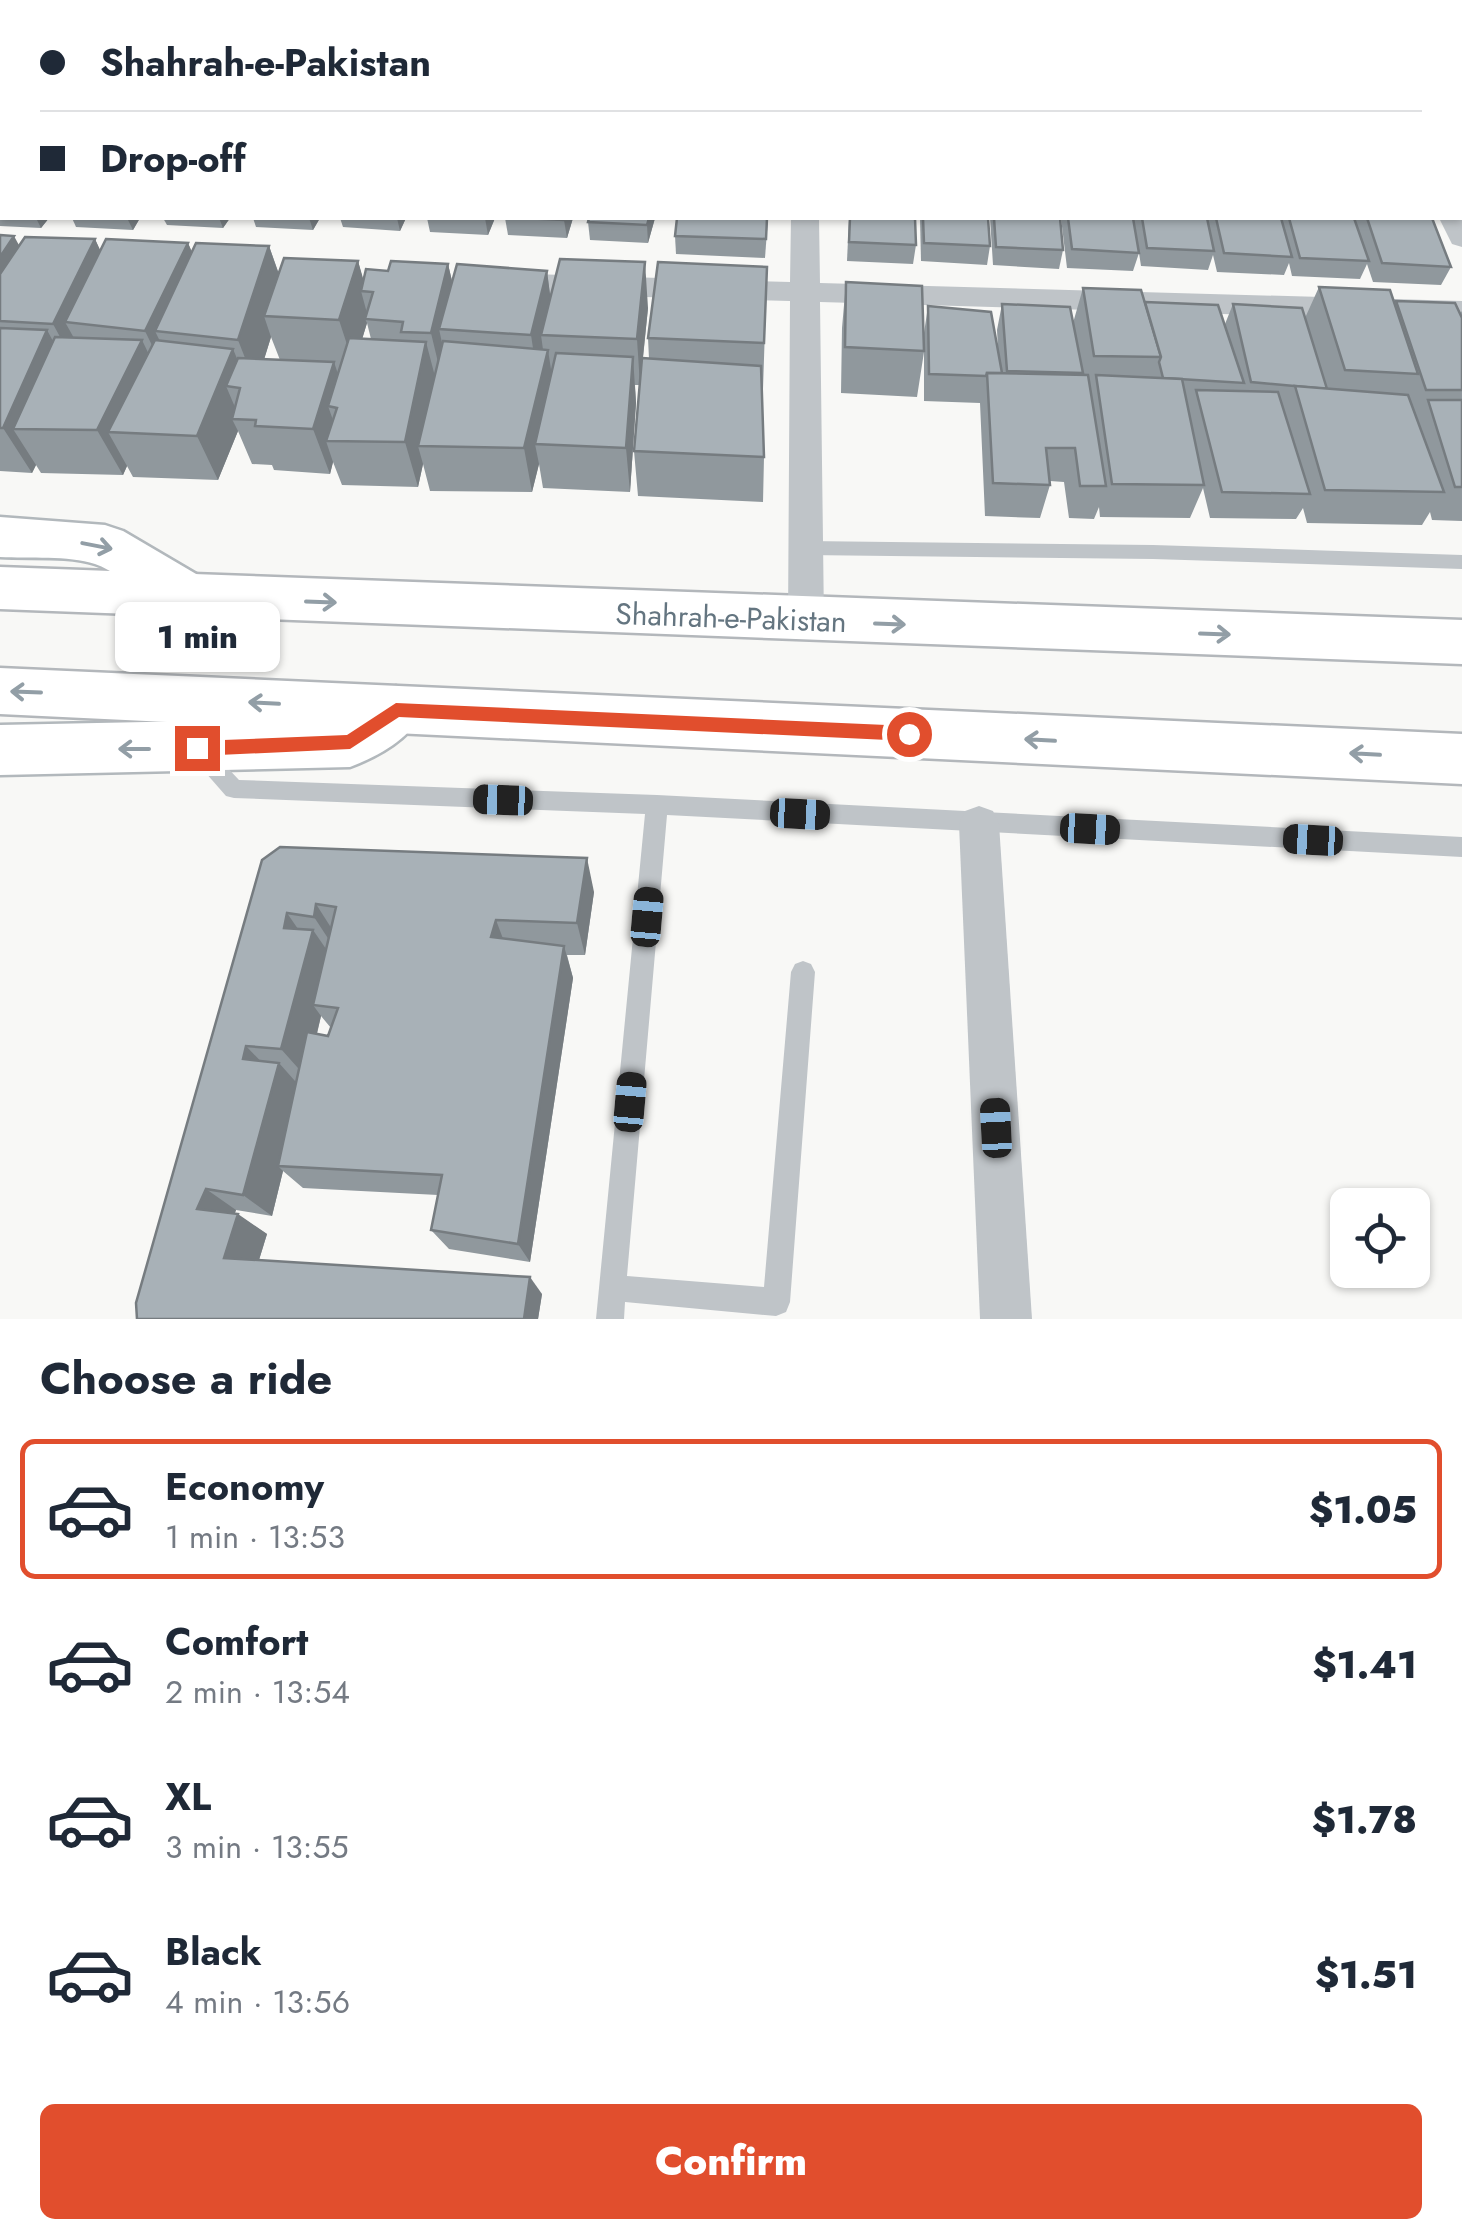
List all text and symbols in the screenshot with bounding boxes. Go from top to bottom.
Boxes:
text: Shahrah-e-Pakistan [100,35,431,90]
text: Drop-off [100,131,246,186]
one-way arrow [80,538,112,557]
one-way arrow [304,592,336,611]
street label: Shahrah-e-Pakistan [615,592,847,643]
callout: 1 min [114,603,280,673]
text: 1 min [157,614,238,660]
one-way arrow [874,615,906,634]
one-way arrow [1199,625,1231,644]
one-way arrow [10,682,42,701]
one-way arrow [248,693,280,712]
route start [887,712,932,757]
route end [175,726,220,771]
one-way arrow [1024,730,1056,749]
one-way arrow [118,740,150,758]
one-way arrow [1349,745,1381,764]
car [472,784,534,816]
car [769,797,831,831]
car [1059,812,1121,846]
car [1282,823,1344,857]
car [629,886,665,948]
car [612,1071,648,1133]
car [979,1097,1013,1159]
map controls [1330,1188,1430,1288]
button: locate [1330,1188,1430,1288]
text: Choose a ride [40,1346,332,1411]
text: Economy [165,1459,324,1514]
icon: car [45,1464,135,1554]
text: $1.05 [1309,1482,1417,1537]
text: 1 min · 13:53 [165,1514,345,1560]
text: Comfort [165,1614,308,1669]
icon: car [45,1619,135,1709]
text: $1.41 [1313,1637,1417,1692]
text: 2 min · 13:54 [165,1669,350,1715]
text: XL [165,1769,211,1824]
icon: car [45,1774,135,1864]
text: $1.78 [1312,1792,1417,1847]
text: 3 min · 13:55 [165,1824,349,1870]
text: Black [165,1924,262,1979]
icon: car [45,1929,135,2019]
text: $1.51 [1315,1947,1417,2002]
text: 4 min · 13:56 [165,1979,350,2025]
button: Confirm [40,2104,1422,2219]

